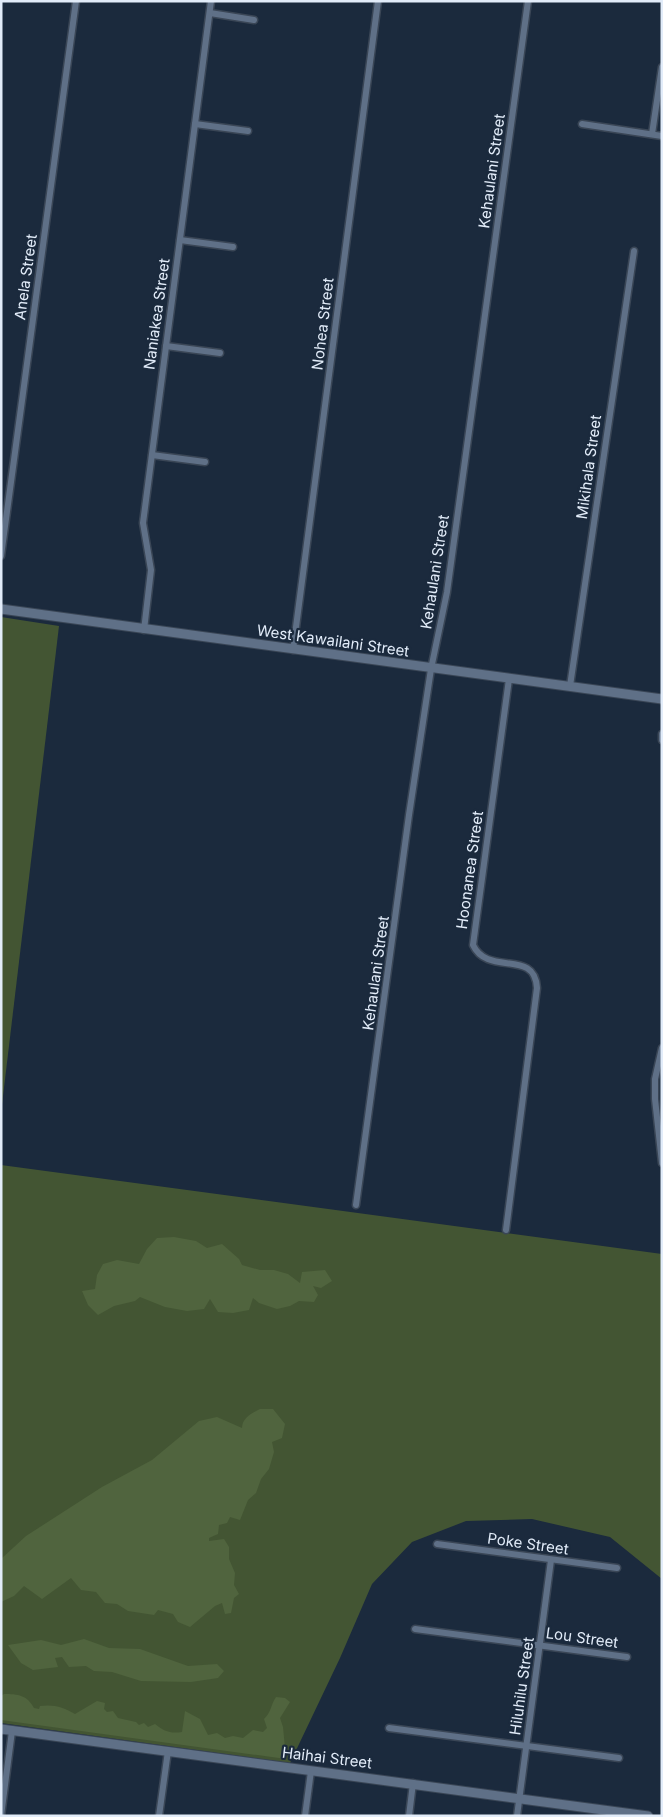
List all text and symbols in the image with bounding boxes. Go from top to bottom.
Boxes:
street label: Kehaulani Street [474,112,509,229]
street label: Anela Street [10,233,41,321]
street label: Naniakea Street [139,257,174,371]
street label: Nohea Street [307,277,338,371]
street label: Mikihala Street [572,414,605,520]
street label: Kehaulani Street [416,513,453,630]
street label: West Kawailani Street [256,620,411,661]
street label: Hoonanea Street [452,810,487,930]
street label: Kehaulani Street [358,914,393,1031]
street label: Poke Street [486,1528,570,1559]
street label: Lou Street [545,1623,620,1652]
street label: Hiluhilu Street [505,1636,538,1736]
street label: Haihai Street [281,1743,373,1772]

